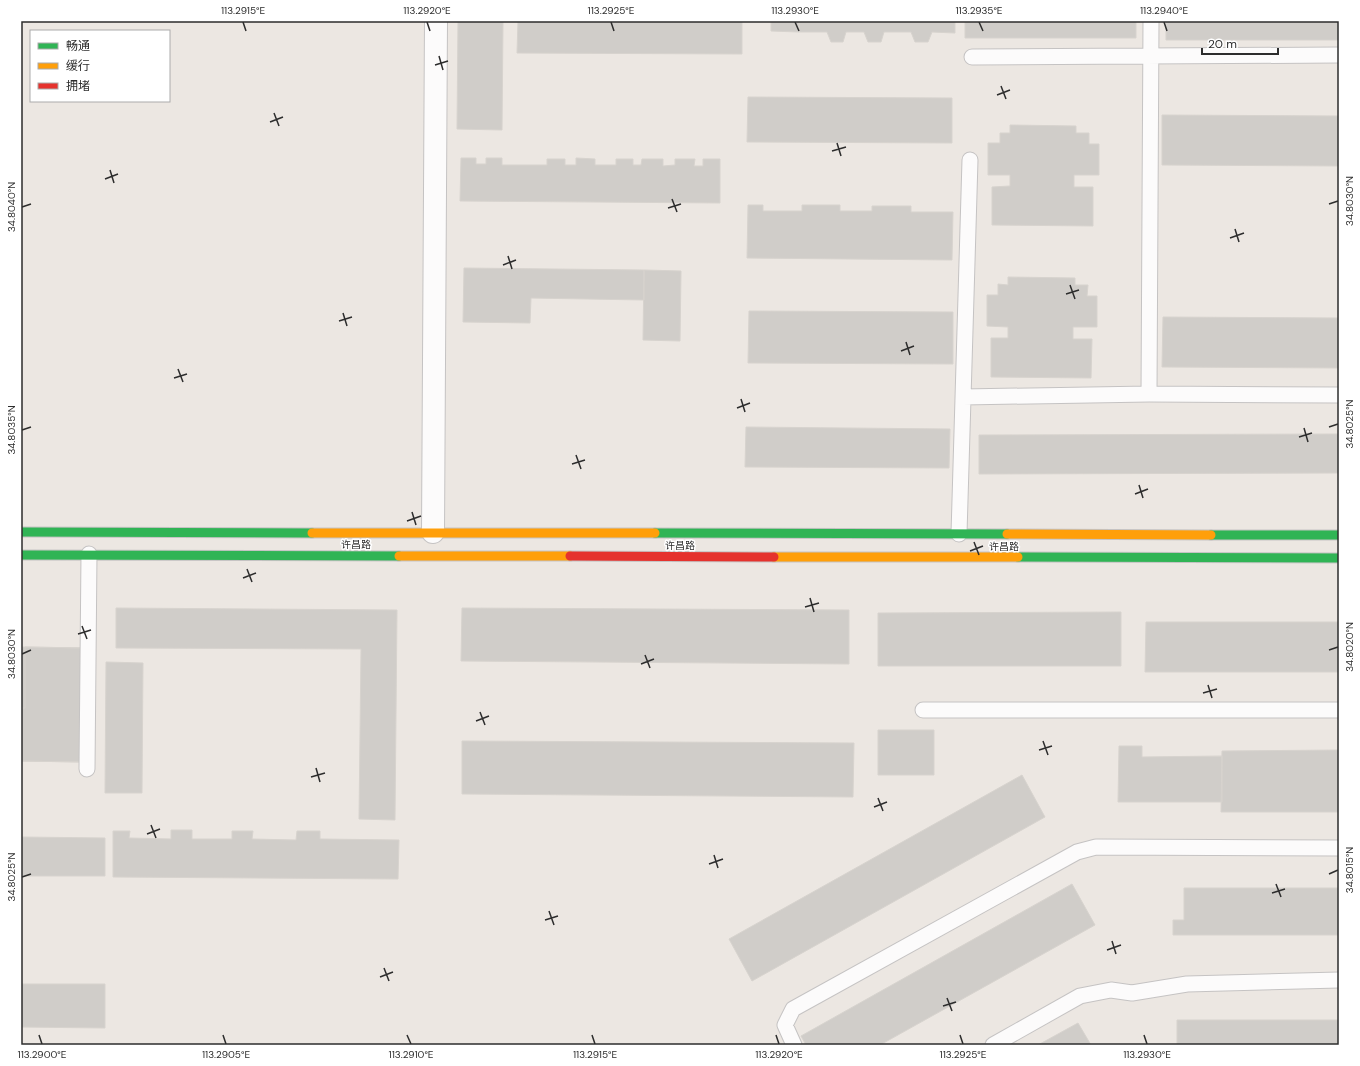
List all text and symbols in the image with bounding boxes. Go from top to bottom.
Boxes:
text: 113.2915°E [221,4,265,17]
text: 113.2920°E [403,4,451,17]
text: 113.2925°E [588,4,635,17]
text: 113.2930°E [771,4,819,17]
text: 113.2935°E [956,4,1003,17]
text: 113.2940°E [1140,4,1188,17]
legend [30,30,170,102]
scale bar [1202,30,1278,56]
text: 20 m [1208,36,1237,52]
text: 畅通 [66,38,90,54]
text: 缓行 [66,58,90,74]
text: 拥堵 [66,78,90,94]
text: 34.8030°N [1343,176,1356,226]
text: 34.8040°N [5,182,18,232]
text: 34.8025°N [1343,399,1356,448]
text: 34.8035°N [5,405,18,455]
street label: 许昌路 [341,538,371,551]
street label: 许昌路 [665,539,695,552]
street label: 许昌路 [989,540,1019,553]
text: 34.8020°N [1343,622,1356,672]
text: 34.8030°N [5,629,18,679]
text: 34.8015°N [1343,847,1356,893]
text: 34.8025°N [5,852,18,901]
text: 113.2900°E [18,1048,67,1061]
text: 113.2905°E [202,1048,250,1061]
text: 113.2910°E [389,1048,434,1061]
text: 113.2915°E [573,1048,617,1061]
text: 113.2920°E [755,1048,803,1061]
text: 113.2925°E [940,1048,987,1061]
text: 113.2930°E [1123,1048,1171,1061]

